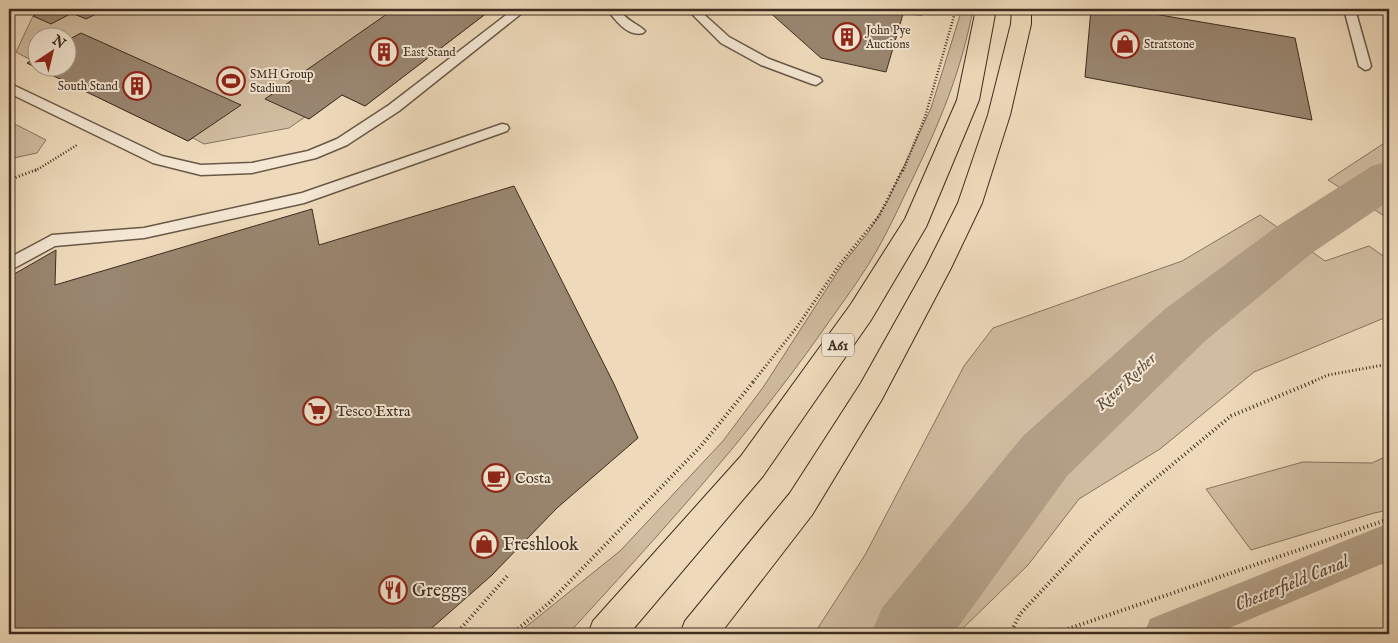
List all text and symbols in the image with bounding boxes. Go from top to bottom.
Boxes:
building icon: John Pye Auctions [832,22,862,52]
place label: John Pye Auctions [864,23,911,52]
north arrow [28,28,78,78]
shop icon: Stratstone [1110,29,1140,59]
text: N [48,31,69,53]
building icon: East Stand [369,37,399,67]
place label: Stratstone [1144,37,1195,52]
place label: East Stand [403,45,456,60]
sports icon: SMH Group Stadium [216,66,246,96]
place label: SMH Group Stadium [250,67,314,96]
building icon: South Stand [122,71,152,101]
place label: South Stand [58,79,119,94]
road number: A61 [822,334,854,356]
water label: River Rother [1092,348,1162,416]
supermarket icon: Tesco Extra [302,396,332,426]
place label: Tesco Extra [336,402,411,421]
cafe icon: Costa [481,463,511,493]
place label: Costa [515,469,551,488]
shop icon: Freshlook [469,529,499,559]
place label: Freshlook [503,534,579,557]
water label: Chesterfield Canal [1231,550,1354,618]
restaurant icon: Greggs [378,575,408,605]
place label: Greggs [412,580,467,603]

